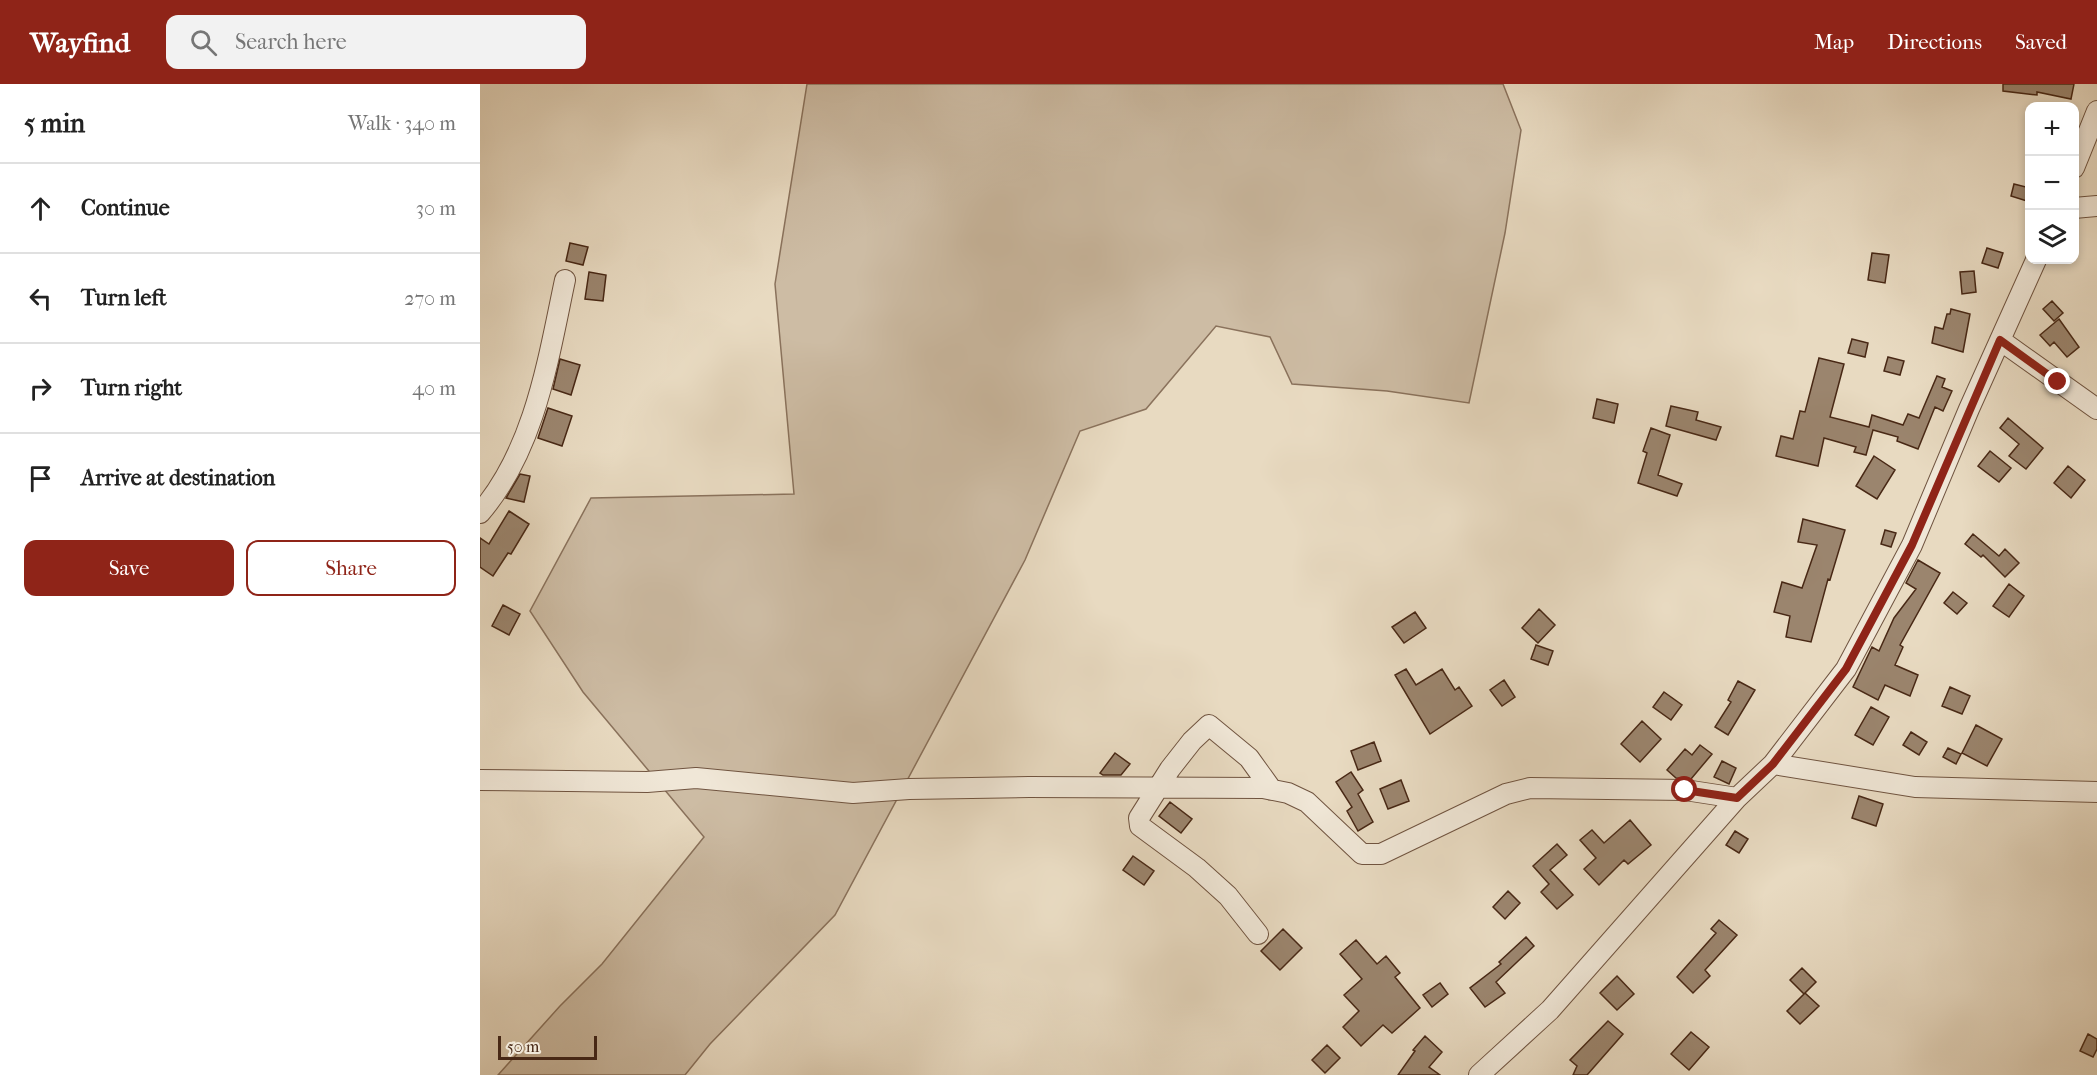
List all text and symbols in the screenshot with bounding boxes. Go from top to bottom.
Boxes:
search box [166,15,586,69]
text: Wayfind [30,26,130,59]
icon: search [187,26,220,59]
text: Search here [235,29,347,55]
text: Map [1814,30,1854,54]
text: Directions [1887,30,1982,54]
text: Saved [2015,30,2067,54]
map controls [2025,102,2079,264]
button: + [2025,102,2079,156]
text: 5 min [24,108,85,139]
text: Walk · 340 m [348,112,456,135]
button: − [2025,156,2079,210]
icon: ahead [24,192,57,225]
text: Continue [81,195,170,221]
text: 30 m [416,197,456,220]
button: layers [2025,210,2079,264]
icon: left [24,282,57,315]
text: Turn left [81,285,167,311]
text: 270 m [404,287,456,310]
route end [2044,368,2070,394]
icon: right [24,372,57,405]
text: Turn right [81,375,182,401]
text: 40 m [412,377,456,400]
icon: arrive [24,462,57,495]
text: Arrive at destination [81,465,275,491]
button: Save [24,540,234,596]
button: Share [246,540,456,596]
route start [1671,776,1697,802]
scale bar [498,1033,597,1060]
text: 50 m [507,1037,539,1056]

